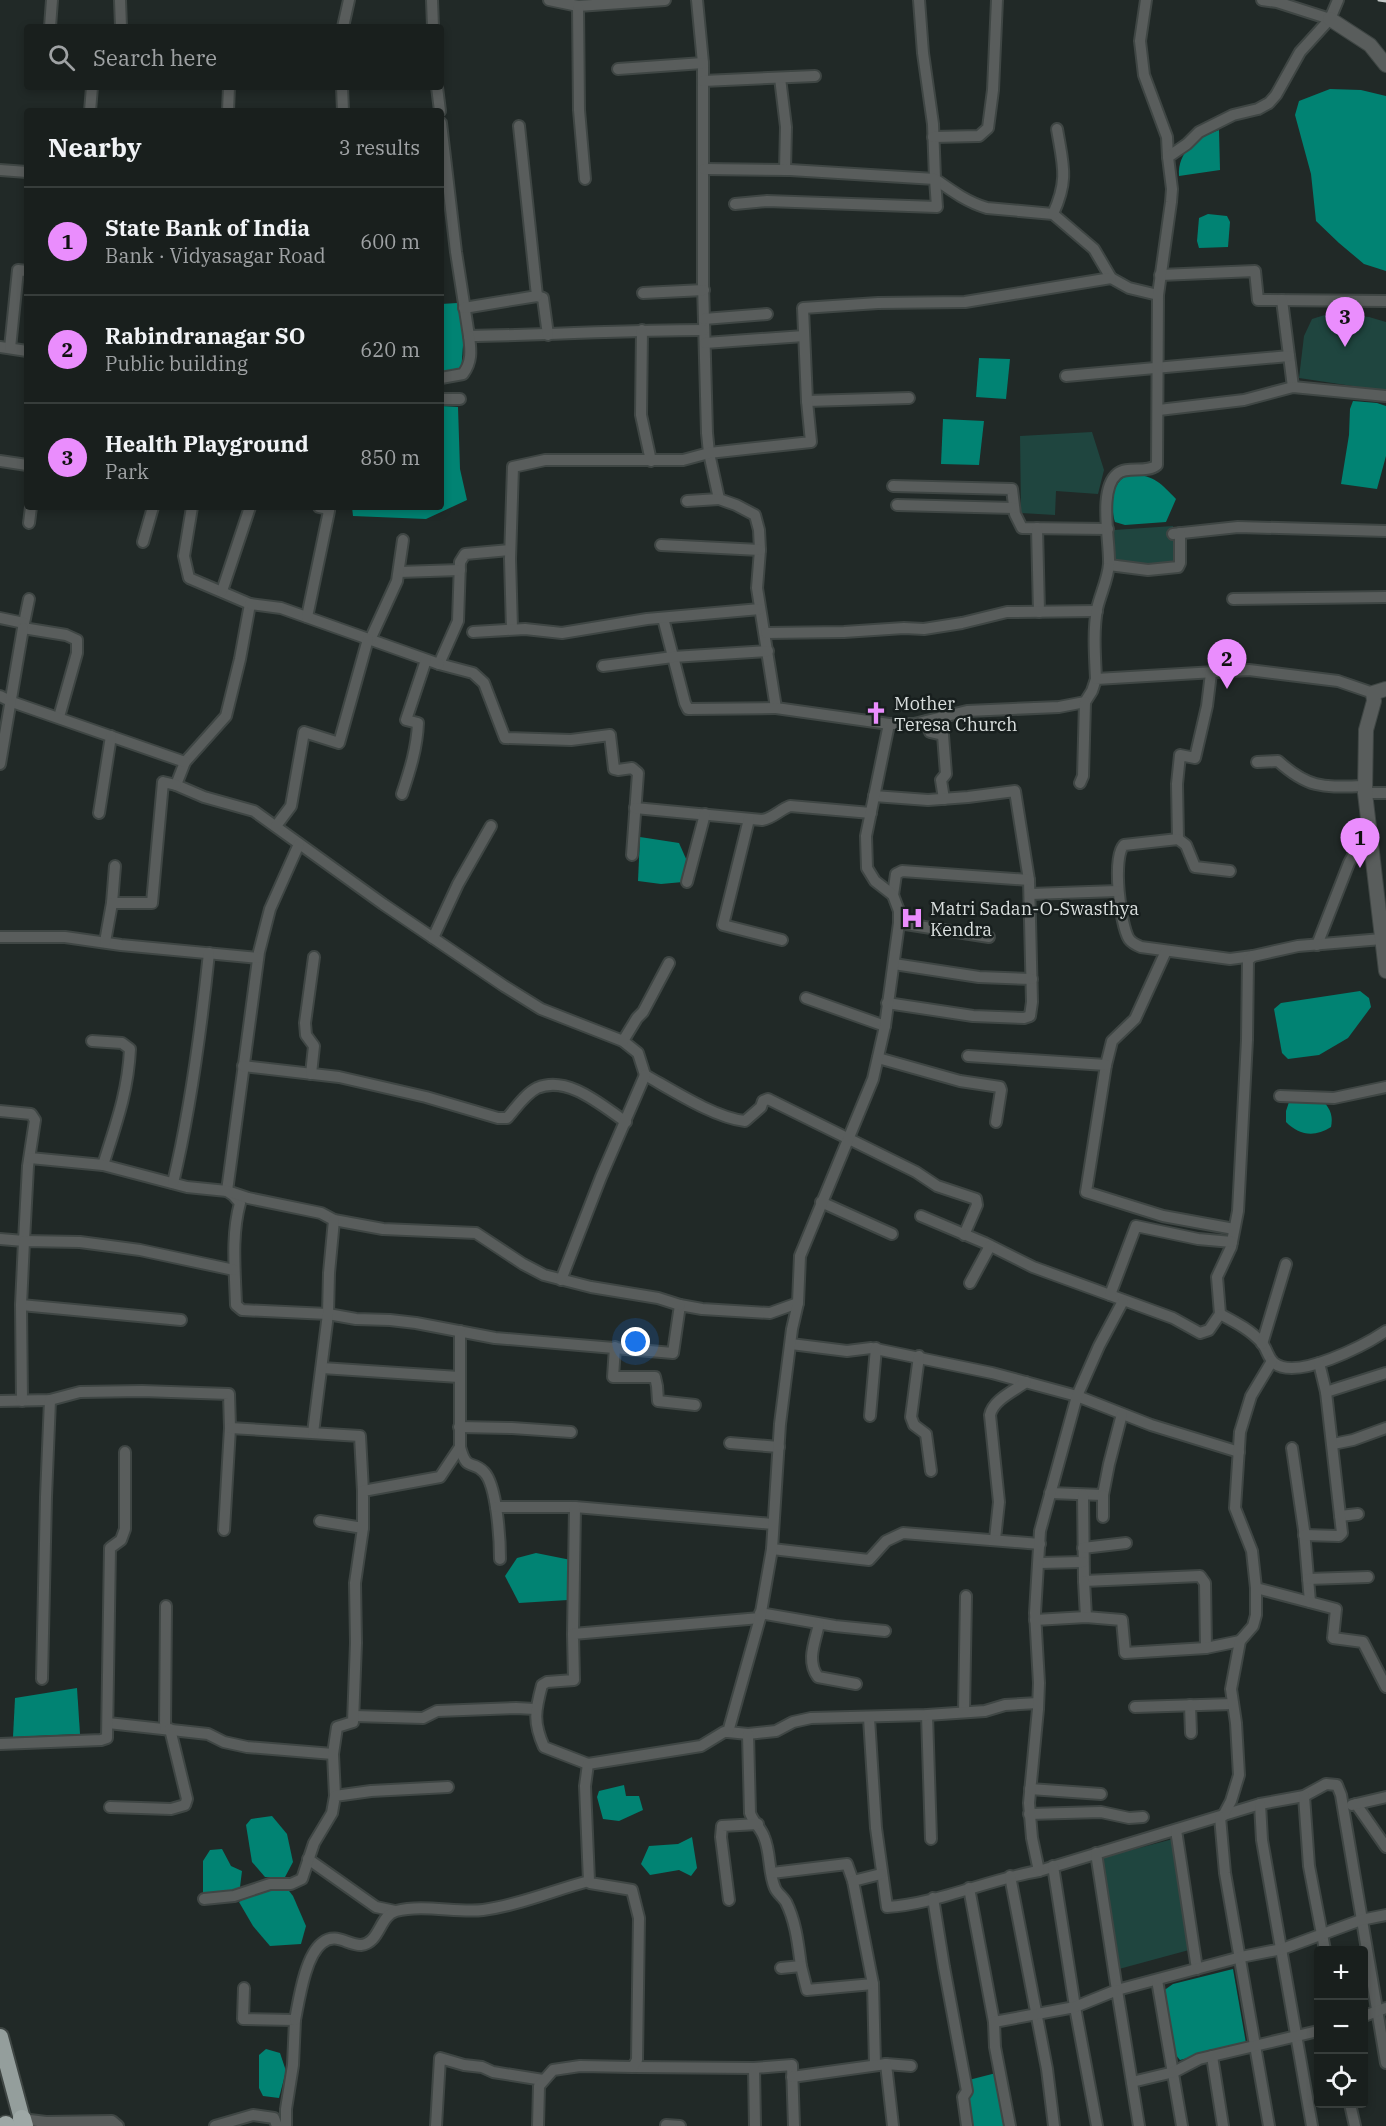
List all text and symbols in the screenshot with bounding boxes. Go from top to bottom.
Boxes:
search box [24,24,444,90]
icon: search [45,41,78,74]
text: Search here [93,43,217,72]
text: Nearby [48,130,142,164]
text: 3 results [339,134,420,161]
text: State Bank of India [105,213,310,242]
text: 1 [62,228,74,255]
text: 600 m [360,228,420,255]
text: Bank · Vidyasagar Road [105,242,326,269]
pin: 3 [1326,298,1364,347]
text: Rabindranagar SO [105,321,305,350]
text: 2 [62,336,74,363]
text: 620 m [360,336,420,363]
text: Public building [105,350,248,377]
text: Health Playground [105,429,309,458]
text: 3 [62,444,74,471]
text: 850 m [360,444,420,471]
text: Park [105,458,149,485]
pin: 2 [1208,640,1246,689]
place label: Mother Teresa Church [894,692,1018,736]
church icon: Mother Teresa Church [863,700,889,726]
pin: 1 [1340,818,1380,868]
place label: Matri Sadan-O-Swasthya Kendra [930,897,1139,941]
hospital icon: Matri Sadan-O-Swasthya Kendra [899,905,925,931]
your location [621,1327,650,1356]
map controls [1314,1946,1368,2108]
button: + [1314,1946,1368,2000]
button: − [1314,2000,1368,2054]
button: locate [1314,2054,1368,2108]

